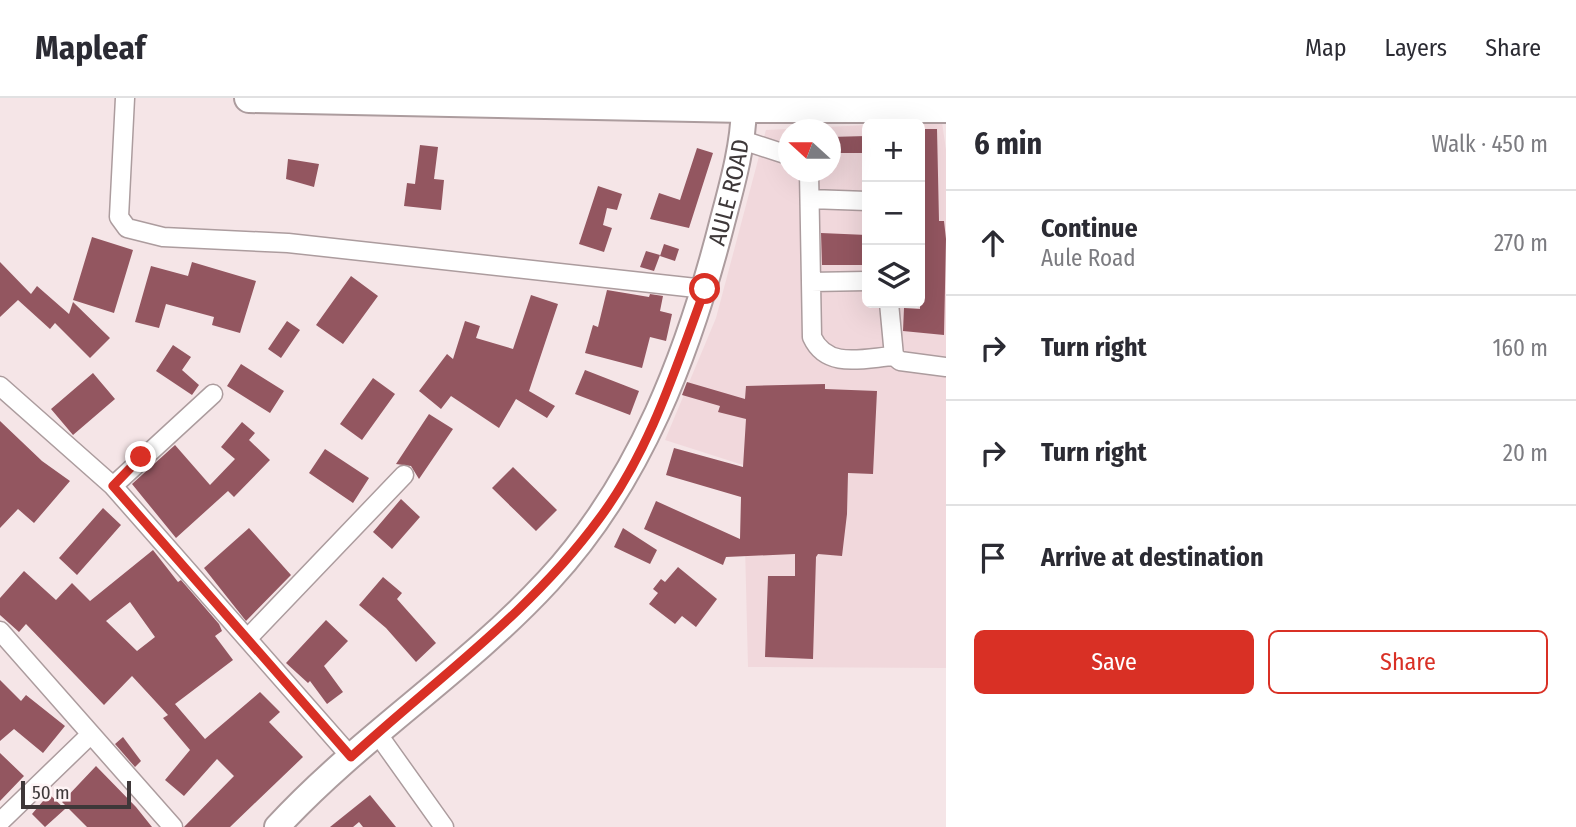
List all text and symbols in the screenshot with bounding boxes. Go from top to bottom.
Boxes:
text: Mapleaf [35,28,146,68]
text: Map [1305,34,1347,62]
text: Layers [1385,34,1447,62]
text: Share [1485,34,1541,62]
north arrow [778,119,841,182]
map controls [862,119,925,308]
button: + [862,119,925,182]
text: 6 min [974,126,1042,162]
text: Walk · 450 m [1431,130,1548,158]
street label: AULE ROAD [703,137,755,248]
button: − [862,182,925,245]
text: Continue [1041,213,1138,244]
icon: ahead [974,224,1012,262]
text: 270 m [1494,229,1548,257]
text: Aule Road [1041,244,1136,272]
button: layers [862,245,925,308]
route start [689,273,720,304]
icon: right [974,329,1012,367]
text: Turn right [1041,332,1147,363]
text: 160 m [1493,334,1548,362]
icon: right [974,434,1012,472]
text: Turn right [1041,437,1147,468]
text: 20 m [1503,439,1548,467]
route end [125,441,156,472]
icon: arrive [974,539,1012,577]
text: Arrive at destination [1041,542,1264,573]
button: Save [974,630,1254,694]
button: Share [1268,630,1548,694]
scale bar [21,778,131,810]
text: 50 m [32,781,70,804]

